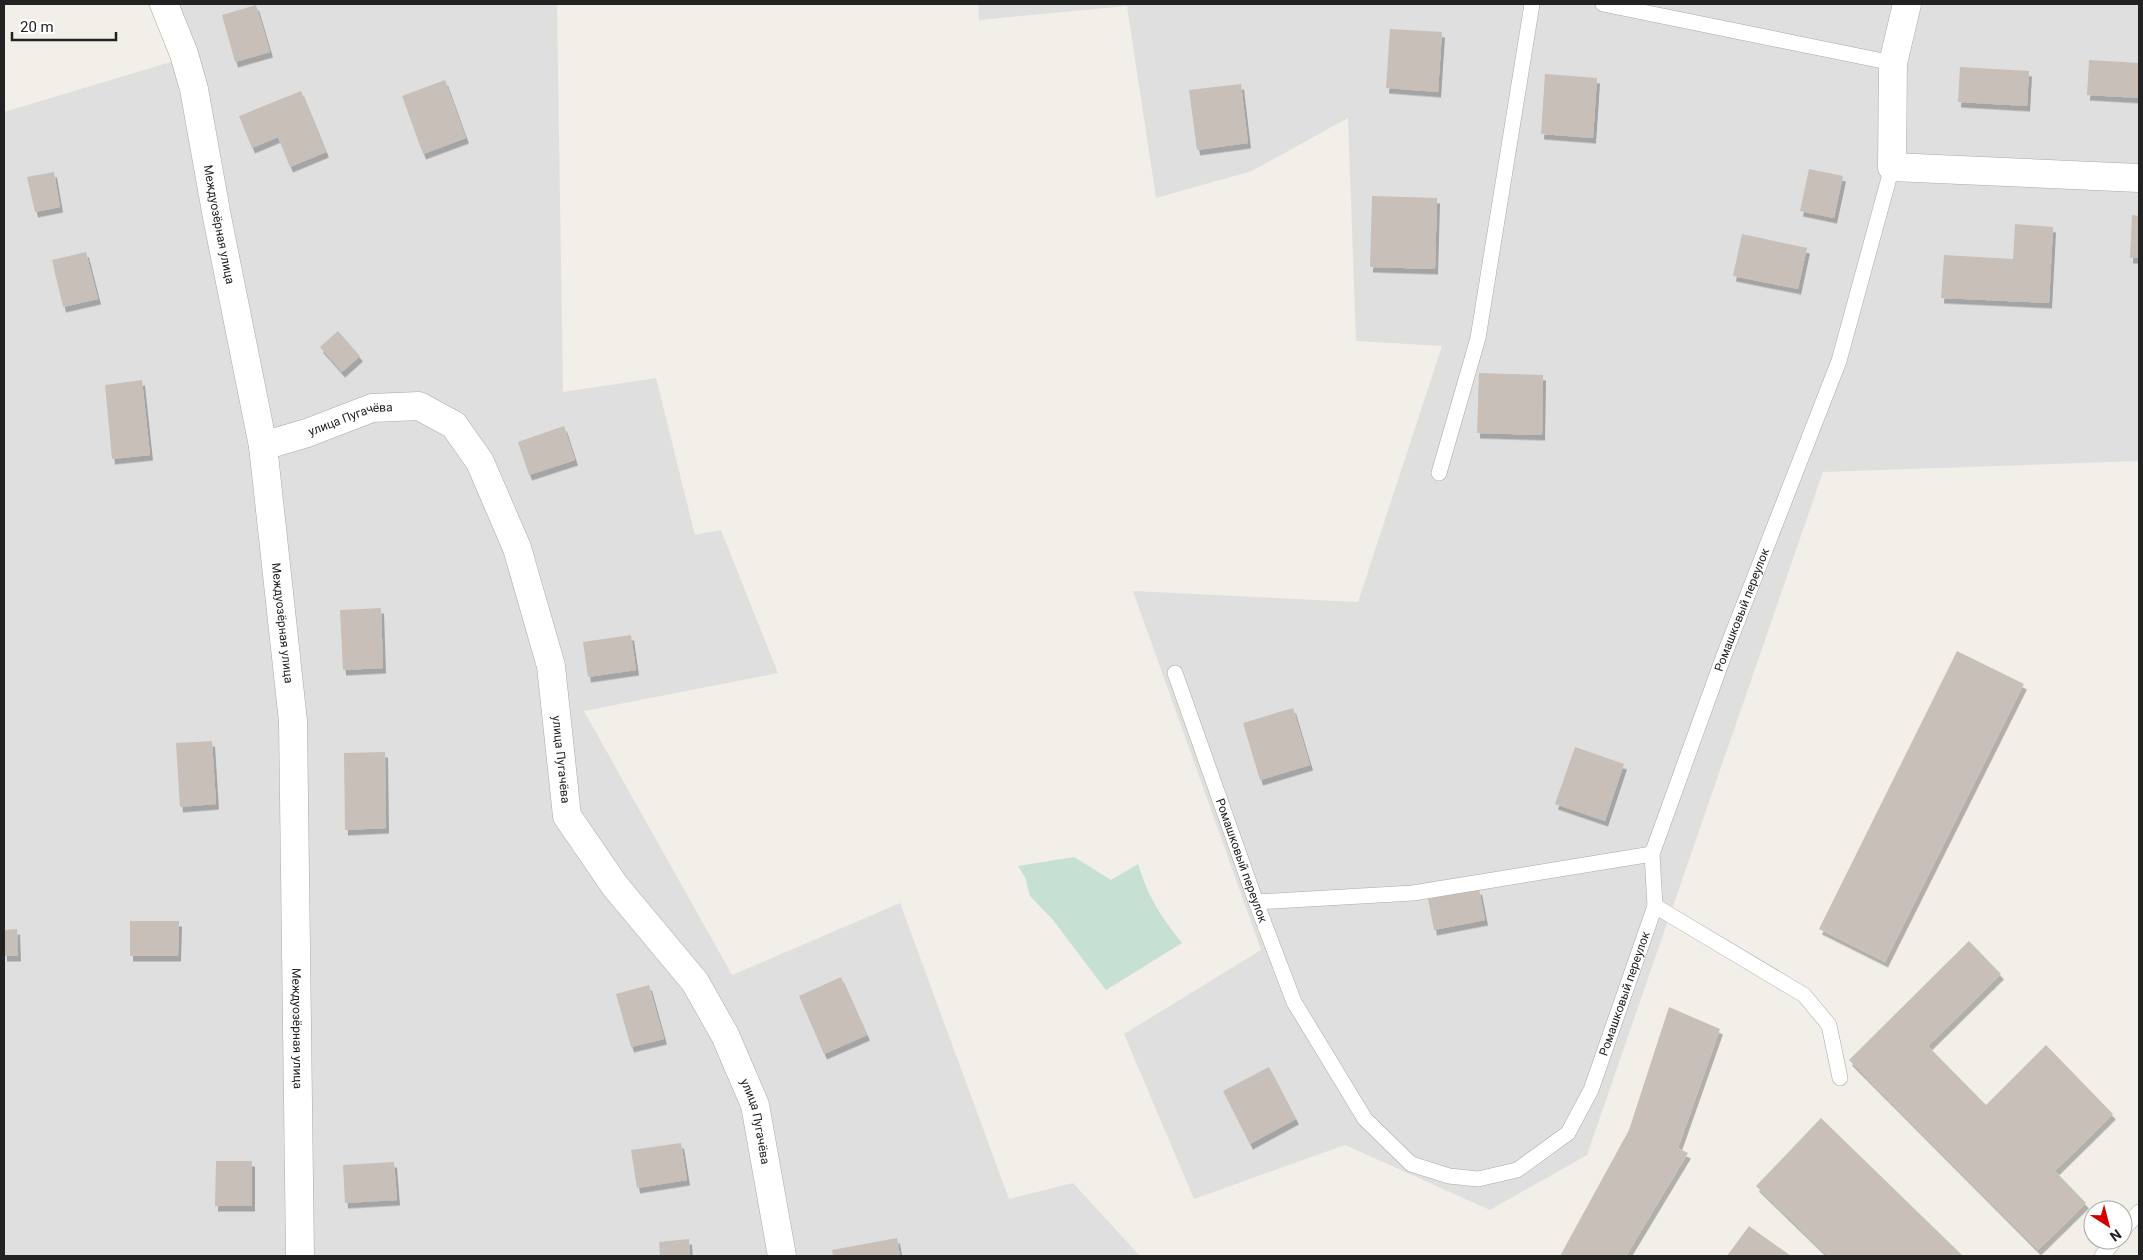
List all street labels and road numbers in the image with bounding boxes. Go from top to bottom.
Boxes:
street label: Междуозёрная улица [201,164,237,285]
street label: улица Пугачёва [306,400,393,439]
street label: Ромашковый переулок [1712,546,1772,673]
street label: Междуозёрная улица [269,562,296,684]
street label: улица Пугачёва [549,715,573,804]
street label: Ромашковый переулок [1213,797,1270,925]
street label: Ромашковый переулок [1596,929,1653,1058]
street label: Междуозёрная улица [289,968,305,1089]
street label: улица Пугачёва [738,1077,772,1166]

